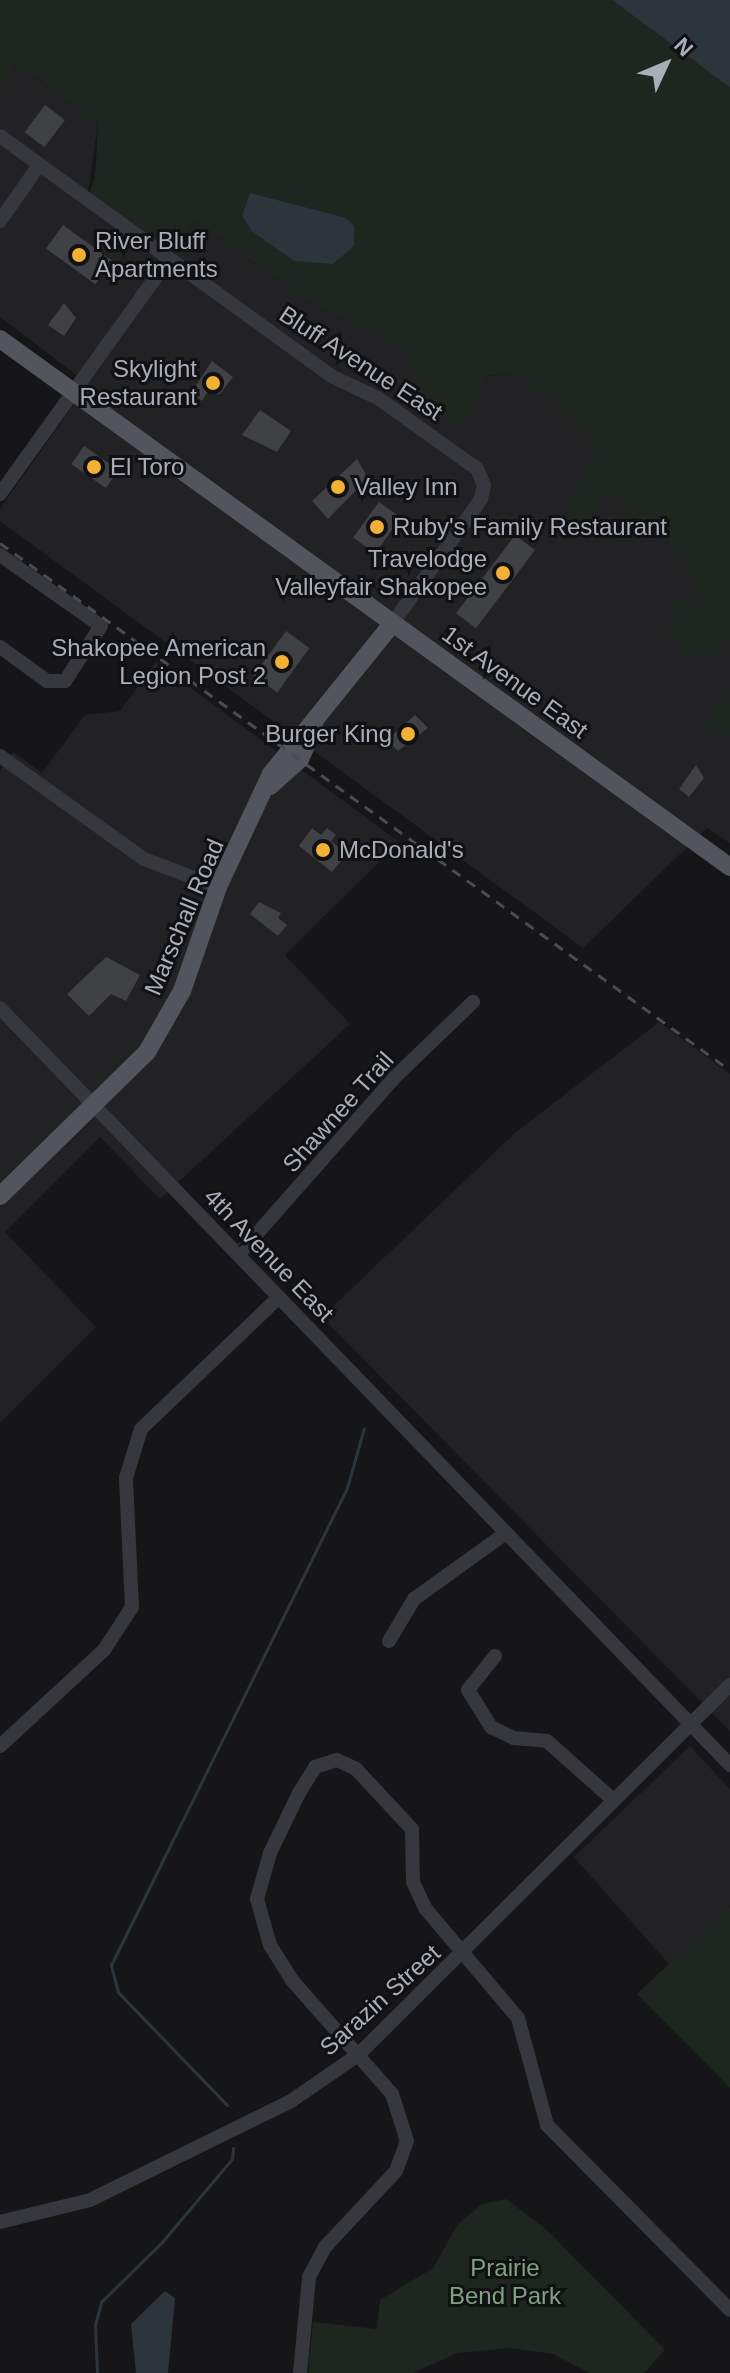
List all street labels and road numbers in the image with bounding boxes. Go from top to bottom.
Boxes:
street label: Bluff Avenue East [274,299,448,427]
street label: 1st Avenue East [436,619,594,745]
street label: Marschall Road [138,835,230,999]
street label: Shawnee Trail [276,1046,400,1178]
street label: 4th Avenue East [198,1182,340,1328]
street label: Sarazin Street [314,1938,446,2062]

